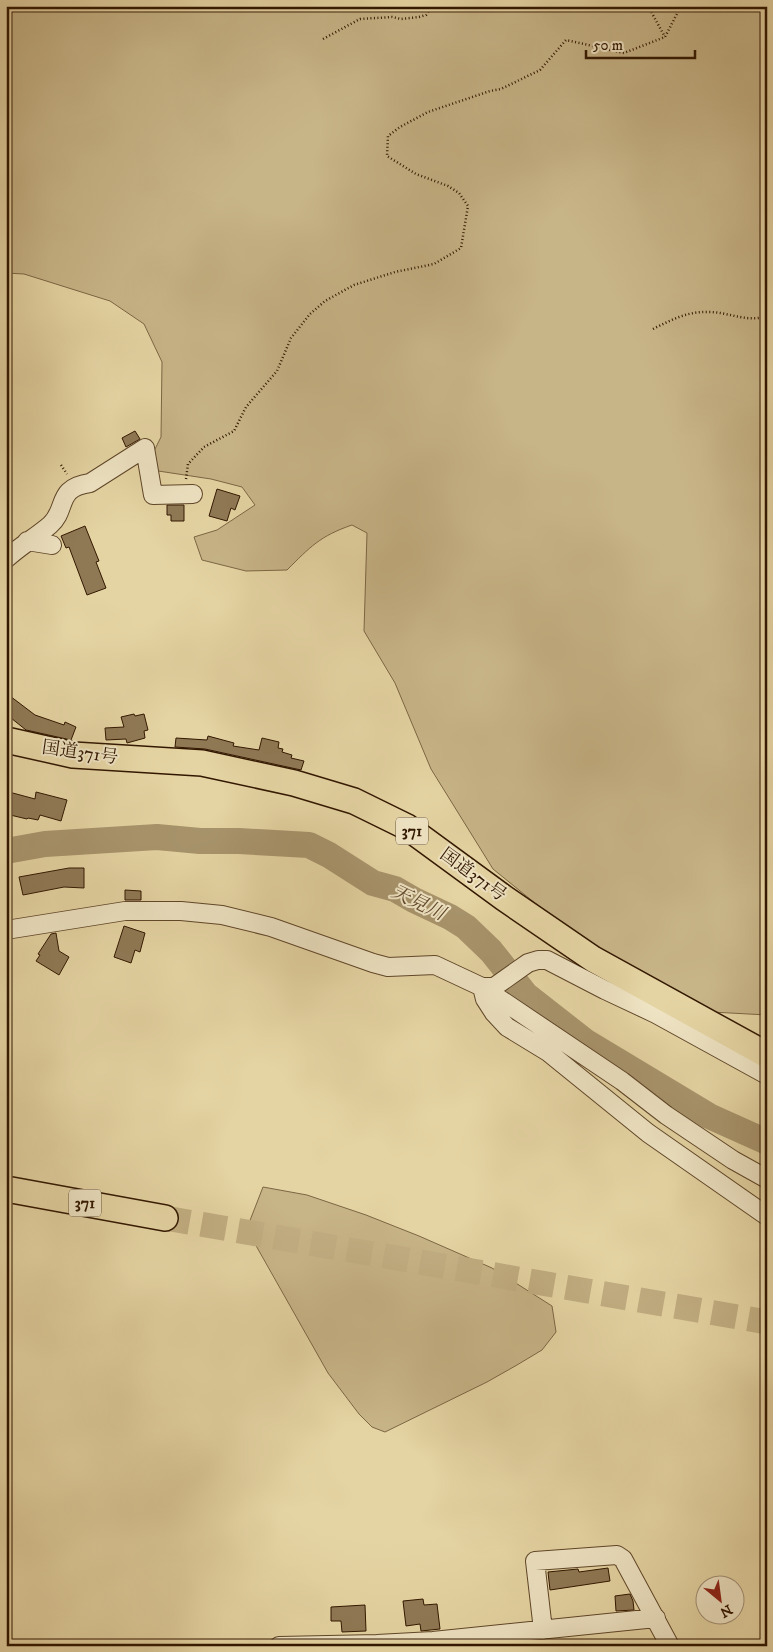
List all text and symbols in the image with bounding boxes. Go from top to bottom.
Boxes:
scale bar [586,28,694,60]
text: 50 m [593,36,623,55]
street label: 国道371号 [40,737,120,769]
road number: 371 [396,818,428,844]
street label: 国道371号 [435,844,511,906]
water label: 天見川 [387,880,450,927]
road number: 371 [69,1190,101,1216]
north arrow [696,1574,746,1624]
text: N [716,1600,735,1621]

